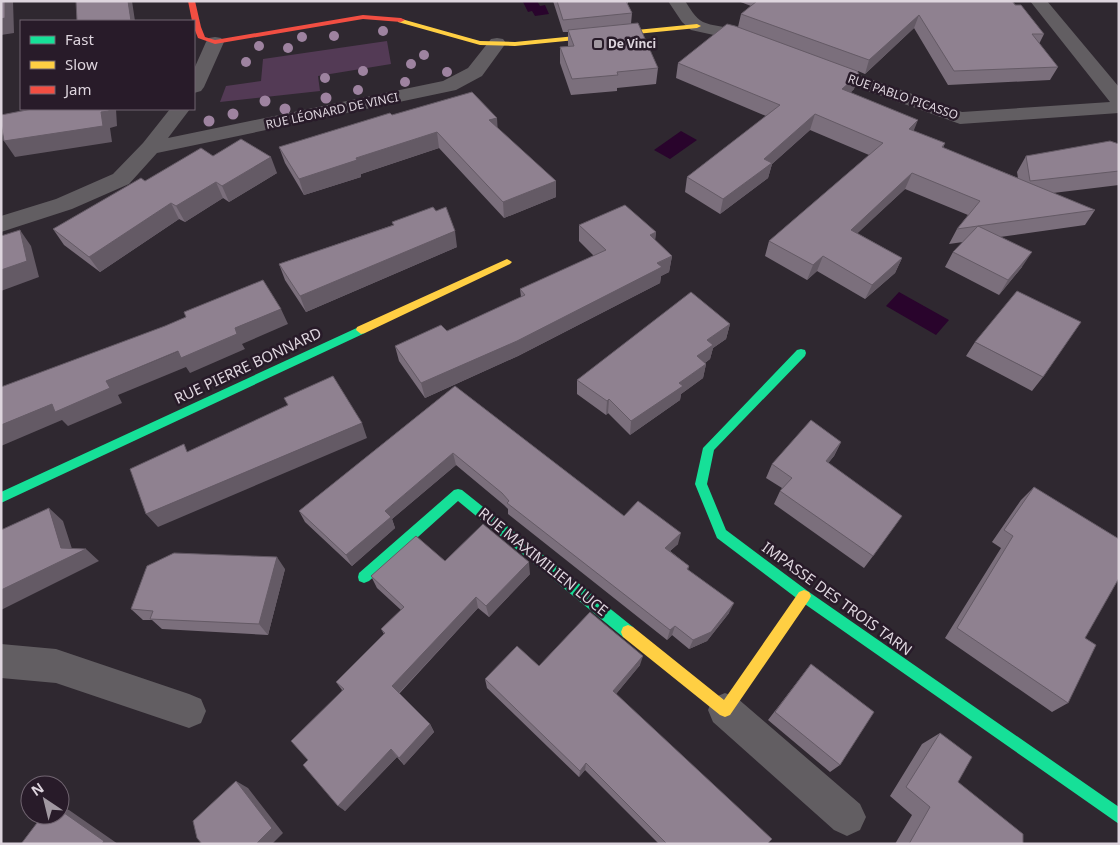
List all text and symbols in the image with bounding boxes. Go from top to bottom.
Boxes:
legend [20,20,195,110]
text: Fast [65,29,94,49]
place label: De Vinci [608,35,656,52]
marker: De Vinci [592,38,604,50]
text: Slow [65,54,98,74]
street label: RUE PABLO PICASSO [846,70,961,123]
text: Jam [63,79,92,99]
street label: RUE LÉONARD DE VINCI [264,88,400,133]
street label: RUE PIERRE BONNARD [171,322,324,408]
street label: RUE MAXIMILIEN LUCE [475,503,613,620]
street label: IMPASSE DES TROIS TARN [759,537,917,659]
north arrow [20,775,70,825]
text: N [27,778,47,800]

